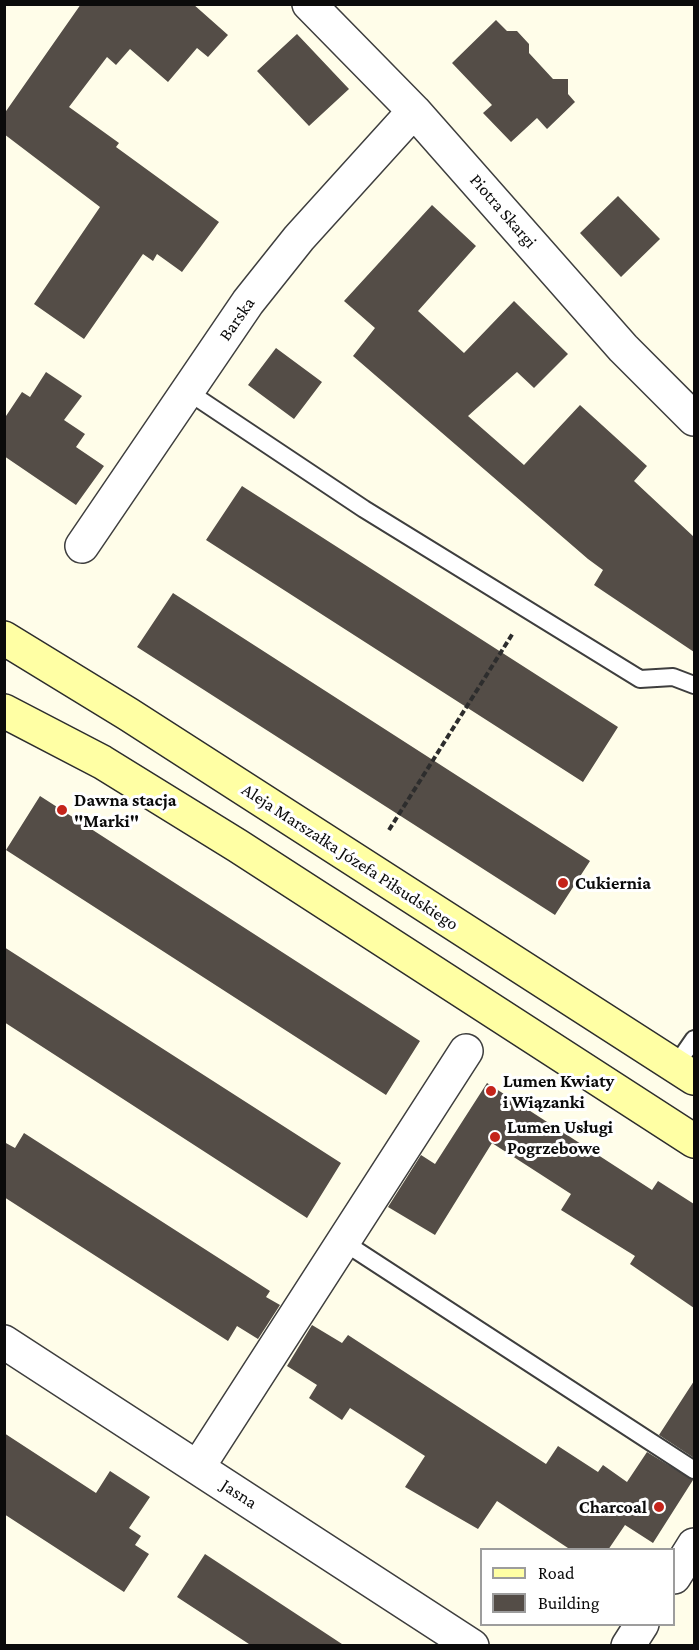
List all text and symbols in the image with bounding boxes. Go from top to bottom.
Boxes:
street label: Piotra Skargi [465,170,541,252]
street label: Barska [214,293,260,345]
street label: Aleja Marszałka Józefa Piłsudskiego [238,779,462,935]
place label: Dawna stacja "Marki" [74,789,177,832]
marker: Dawna stacja "Marki" [55,803,69,817]
place label: Cukiernia [575,872,651,894]
marker: Cukiernia [556,876,570,890]
place label: Lumen Kwiaty i Wiązanki [503,1070,614,1112]
marker: Lumen Kwiaty i Wiązanki [484,1084,498,1098]
place label: Lumen Usługi Pogrzebowe [507,1116,613,1158]
marker: Lumen Usługi Pogrzebowe [488,1130,502,1144]
street label: Jasna [217,1474,261,1514]
place label: Charcoal [579,1496,647,1518]
marker: Charcoal [652,1500,666,1514]
legend [480,1548,675,1626]
text: Road [538,1563,575,1583]
text: Building [538,1593,599,1613]

